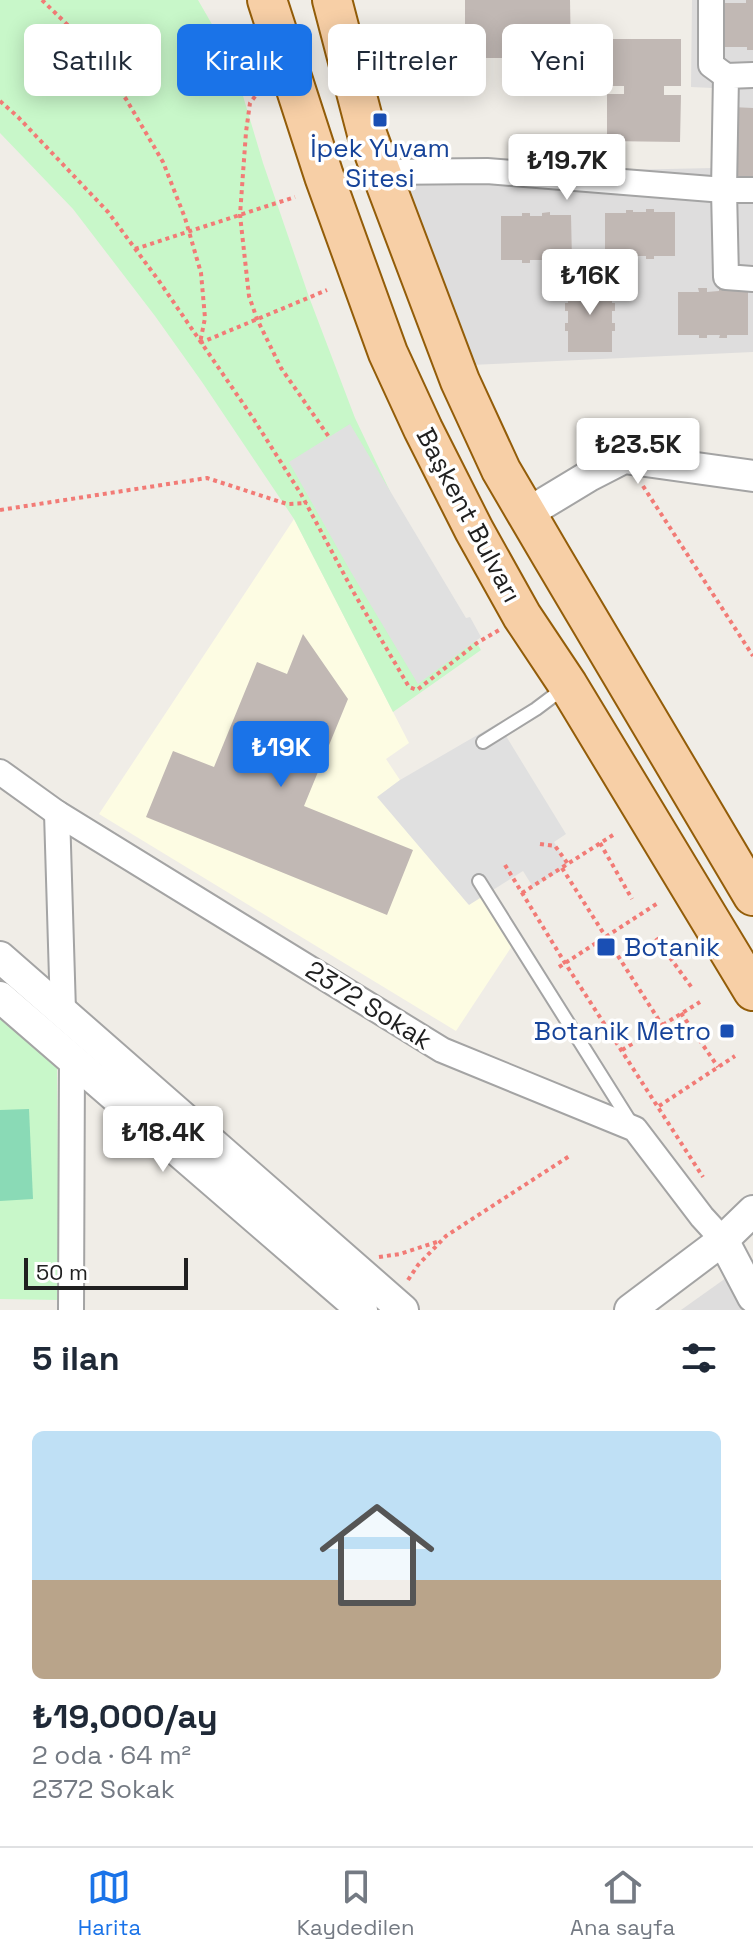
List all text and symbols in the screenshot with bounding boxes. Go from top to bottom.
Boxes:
chip: Satılık [24,24,161,96]
chip: Kiralık [177,24,312,96]
chip: Filtreler [328,24,486,96]
chip: Yeni [502,24,613,96]
marker: İpek Yuvam Sitesi [371,111,389,129]
place label: İpek Yuvam Sitesi [310,131,450,195]
pin: ₺19.7K [502,134,632,202]
text: ₺19.7K [526,143,608,177]
pin: ₺16K [543,249,637,317]
text: ₺16K [560,258,620,292]
pin: ₺23.5K [573,418,703,486]
street label: Başkent Bulvarı [409,422,529,608]
text: ₺23.5K [595,427,681,461]
pin: ₺19K [234,721,328,789]
text: ₺19K [251,730,311,764]
place label: Botanik [624,930,720,964]
marker: Botanik [595,936,617,958]
street label: 2372 Sokak [299,953,439,1057]
place label: Botanik Metro [534,1014,711,1048]
marker: Botanik Metro [718,1022,736,1040]
pin: ₺18.4K [98,1106,228,1174]
text: ₺18.4K [121,1115,205,1149]
scale bar [24,1254,188,1290]
text: 50 m [36,1258,88,1286]
icon: filters [677,1336,721,1380]
text: 5 ilan [32,1337,120,1380]
icon: home [305,1483,449,1627]
text: ₺19,000/ay [32,1695,218,1738]
text: 2 oda · 64 m² [32,1738,191,1772]
text: 2372 Sokak [32,1772,175,1806]
tab: Harita [78,1865,141,1941]
tab: Kaydedilen [297,1865,415,1941]
tab: Ana sayfa [570,1865,675,1941]

